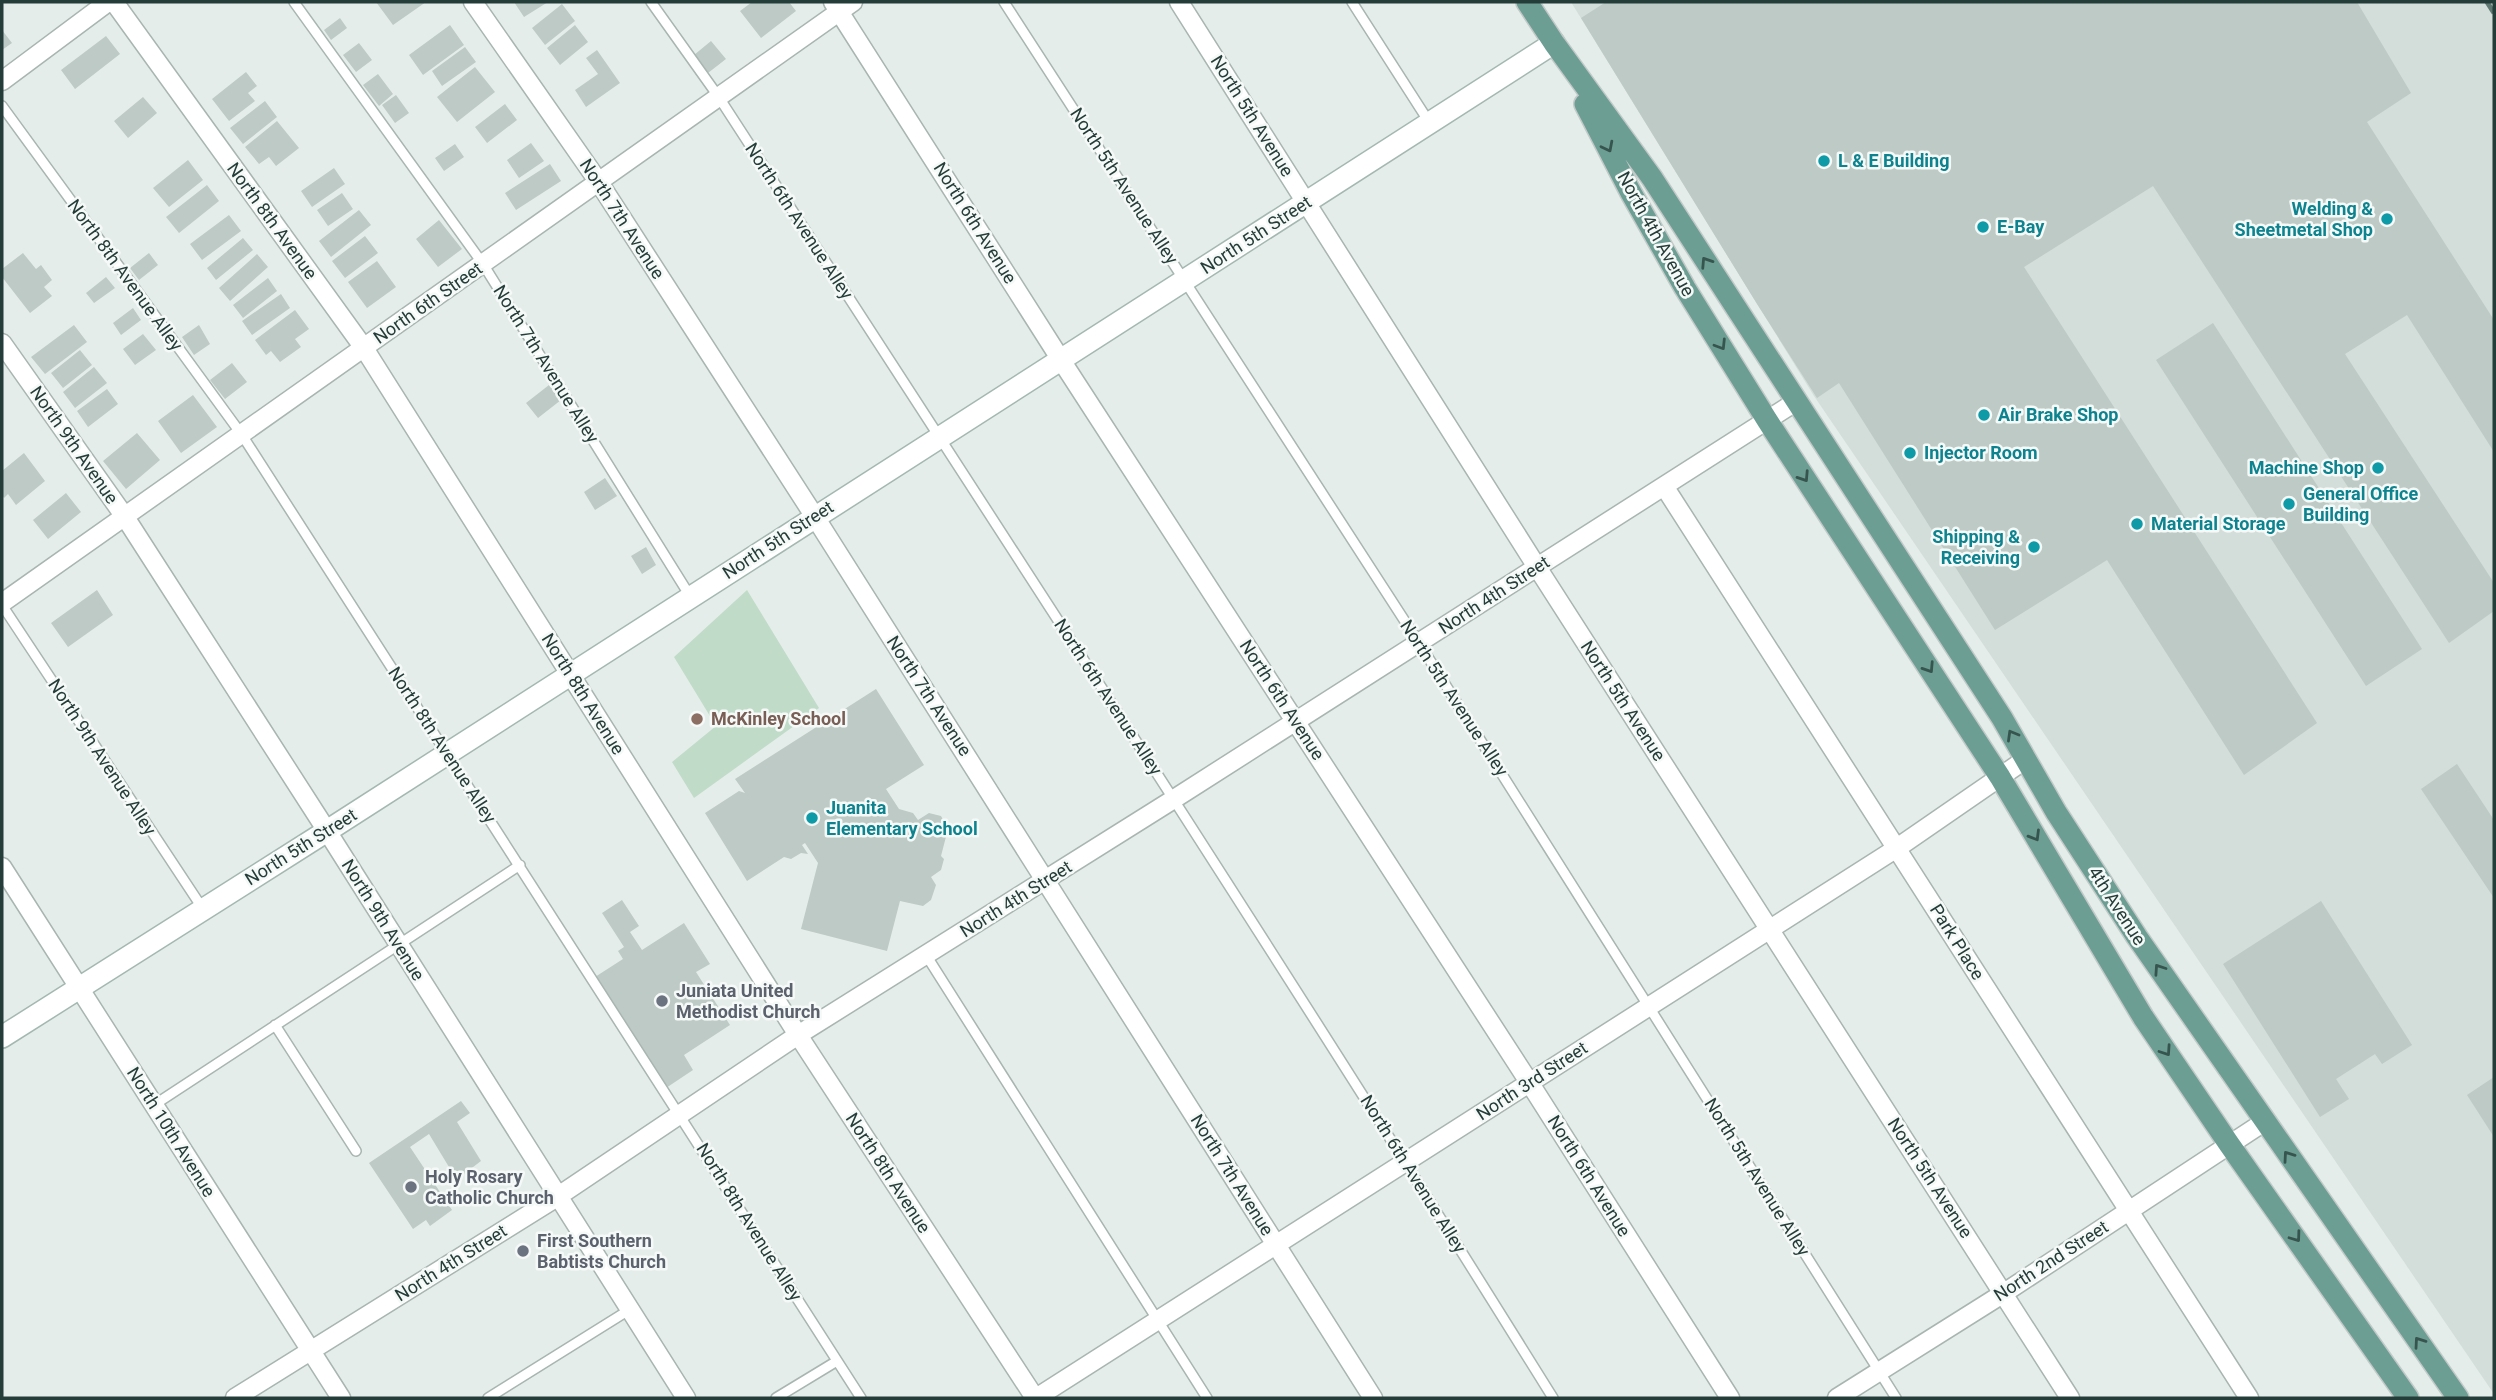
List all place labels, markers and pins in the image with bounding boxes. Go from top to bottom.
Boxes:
place label: L & E Building [1838,150,1950,171]
marker: L & E Building [1816,153,1832,169]
place label: Welding & Sheetmetal Shop [2235,198,2373,240]
marker: Welding & Sheetmetal Shop [2379,211,2395,227]
place label: E-Bay [1997,216,2045,237]
marker: E-Bay [1975,219,1991,235]
place label: Air Brake Shop [1998,404,2118,425]
marker: Air Brake Shop [1976,407,1992,423]
place label: Injector Room [1924,442,2038,463]
marker: Injector Room [1902,445,1918,461]
place label: Machine Shop [2249,457,2364,478]
marker: Machine Shop [2370,460,2386,476]
place label: General Office Building [2303,483,2418,525]
marker: General Office Building [2281,496,2297,512]
place label: Material Storage [2151,513,2286,534]
marker: Material Storage [2129,516,2145,532]
place label: Shipping & Receiving [1932,526,2020,568]
marker: Shipping & Receiving [2026,539,2042,555]
place label: McKinley School [711,708,846,729]
marker: McKinley School [689,711,705,727]
place label: Juanita Elementary School [826,797,978,839]
marker: Juanita Elementary School [804,810,820,826]
place label: Juniata United Methodist Church [676,980,820,1022]
marker: Juniata United Methodist Church [654,993,670,1009]
place label: Holy Rosary Catholic Church [425,1166,554,1208]
marker: Holy Rosary Catholic Church [403,1179,419,1195]
place label: First Southern Babtists Church [537,1230,666,1272]
marker: First Southern Babtists Church [515,1243,531,1259]

